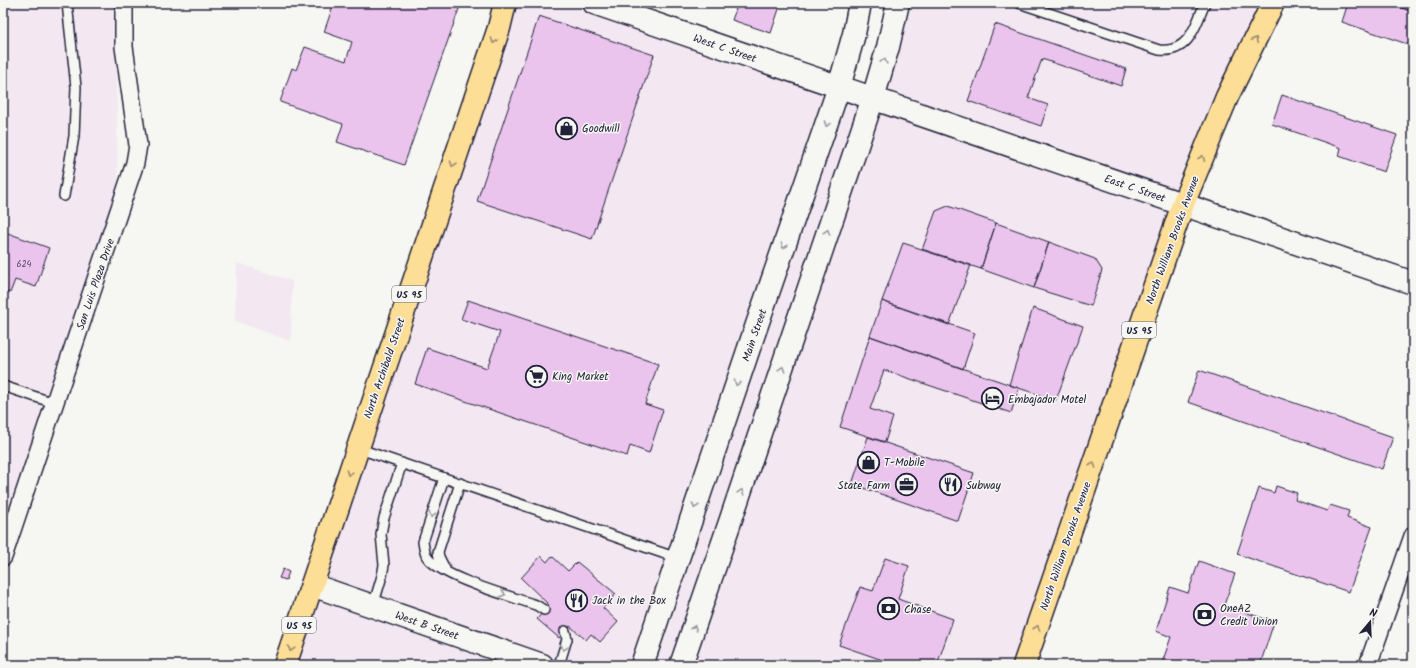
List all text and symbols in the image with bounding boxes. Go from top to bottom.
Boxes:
street label: West C Street [691,30,759,68]
one-way arrow [1250,36,1258,44]
one-way arrow [490,37,499,44]
one-way arrow [879,58,888,65]
shop icon: Goodwill [553,115,579,141]
place label: Goodwill [582,120,620,138]
one-way arrow [823,120,831,127]
one-way arrow [1197,155,1205,162]
one-way arrow [449,160,458,167]
street label: East C Street [1102,170,1168,208]
street label: North William Brooks Avenue [1141,174,1205,307]
one-way arrow [822,229,831,236]
street label: San Luis Plaza Drive [72,236,120,332]
one-way arrow [780,243,789,250]
house number: 624 [16,257,32,272]
road number: US 95 [392,286,426,302]
street label: Main Street [738,306,773,364]
street label: North Archibald Street [359,315,411,421]
road number: US 95 [1122,322,1156,338]
supermarket icon: King Market [523,363,549,389]
one-way arrow [777,365,785,372]
place label: King Market [552,368,609,386]
one-way arrow [733,379,742,386]
hotel icon: Embajador Motel [979,386,1005,412]
place label: Embajador Motel [1008,391,1086,409]
shop icon: T-Mobile [855,449,881,475]
place label: T-Mobile [884,454,925,472]
one-way arrow [1088,462,1096,469]
one-way arrow [345,469,354,476]
office icon: State Farm [893,472,919,498]
restaurant icon: Subway [937,472,963,498]
place label: State Farm [838,477,890,495]
place label: Subway [966,477,1001,495]
street label: North William Brooks Avenue [1035,479,1097,613]
one-way arrow [736,489,744,496]
one-way arrow [692,502,700,509]
one-way arrow [428,511,437,518]
restaurant icon: Jack in the Box [564,587,590,613]
one-way arrow [500,589,507,598]
place label: Jack in the Box [592,592,666,610]
bank icon: Chase [876,596,902,622]
place label: OneAZ Credit Union [1220,600,1278,631]
place label: Chase [904,601,931,619]
bank icon: OneAZ Credit Union [1192,601,1218,627]
north arrow [1350,602,1390,642]
text: N [1367,604,1379,623]
street label: West B Street [392,607,462,645]
road number: US 95 [282,617,316,633]
one-way arrow [689,625,697,632]
one-way arrow [1032,625,1041,632]
one-way arrow [560,644,569,651]
one-way arrow [287,645,295,652]

